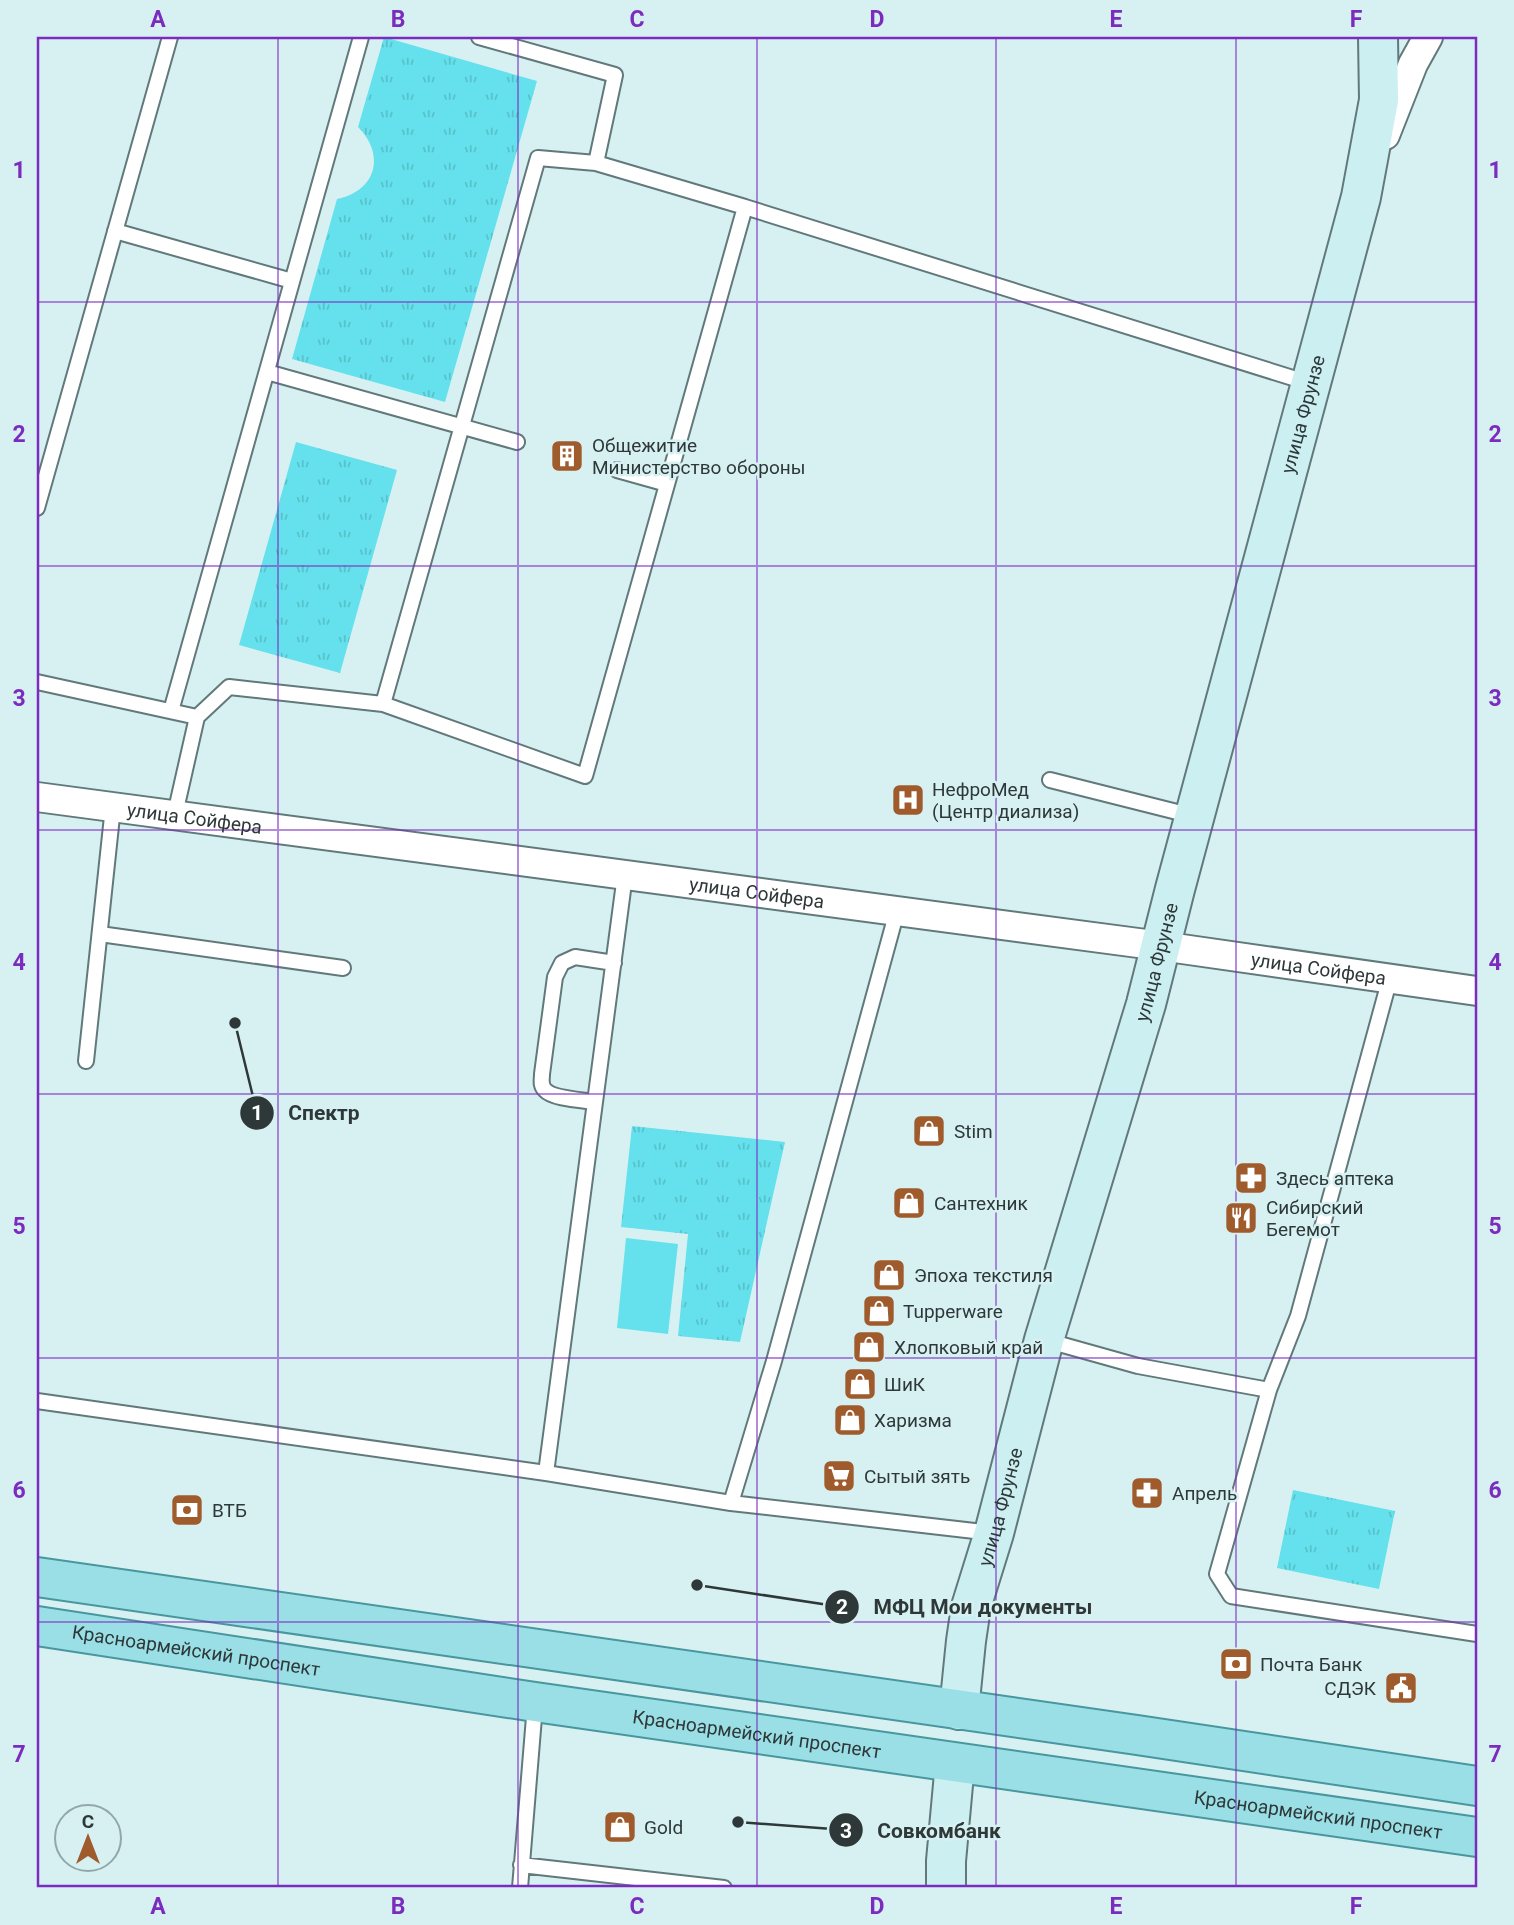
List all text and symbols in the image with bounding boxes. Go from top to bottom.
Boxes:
text: A [150,6,166,33]
text: B [391,6,405,33]
text: C [629,6,645,33]
text: D [870,6,884,33]
text: E [1110,6,1123,33]
text: F [1350,6,1363,33]
text: 1 [12,157,26,184]
text: 1 [1488,157,1502,184]
street label: улица Фрунзе [1276,352,1330,476]
text: 2 [12,421,26,448]
text: 2 [1488,421,1502,448]
place label: Общежитие Министерство обороны [592,434,805,479]
building icon: Общежитие Министерство обороны [548,437,586,475]
text: 3 [12,685,26,712]
text: 3 [1488,685,1502,712]
place label: НефроМед (Центр диализа) [932,778,1079,823]
hospital icon: НефроМед (Центр диализа) [889,781,927,819]
street label: улица Сойфера [126,798,264,838]
street label: улица Сойфера [688,872,826,913]
street label: улица Фрунзе [1130,900,1183,1024]
street label: улица Сойфера [1250,947,1388,989]
text: 4 [12,949,26,976]
text: 4 [1488,949,1502,976]
callout: Спектр [239,1092,373,1134]
text: 1 [251,1101,263,1125]
text: Спектр [288,1101,360,1125]
shop icon: Stim [910,1112,948,1150]
place label: Stim [954,1120,993,1143]
pharmacy icon: Здесь аптека [1232,1159,1270,1197]
place label: Здесь аптека [1276,1167,1394,1190]
shop icon: Сантехник [890,1184,928,1222]
place label: Сантехник [934,1192,1028,1215]
place label: Сибирский Бегемот [1266,1196,1363,1241]
restaurant icon: Сибирский Бегемот [1222,1199,1260,1237]
text: 5 [12,1213,26,1240]
text: 5 [1488,1213,1502,1240]
shop icon: Эпоха текстиля [870,1256,908,1294]
place label: Эпоха текстиля [914,1264,1053,1287]
shop icon: Tupperware [860,1292,898,1330]
place label: Tupperware [903,1300,1003,1323]
shop icon: Хлопковый край [850,1328,888,1366]
place label: Хлопковый край [894,1336,1043,1359]
shop icon: ШиК [841,1365,879,1403]
place label: ШиК [884,1373,926,1396]
shop icon: Харизма [831,1401,869,1439]
place label: Харизма [874,1409,952,1432]
street label: улица Фрунзе [973,1445,1027,1569]
supermarket icon: Сытый зять [820,1457,858,1495]
place label: Сытый зять [864,1465,970,1488]
pharmacy icon: Апрель [1128,1474,1166,1512]
text: 6 [12,1477,26,1504]
text: 6 [1488,1477,1502,1504]
place label: Апрель [1172,1482,1237,1505]
bank icon: ВТБ [168,1491,206,1529]
place label: ВТБ [212,1499,247,1522]
callout: МФЦ Мои документы [824,1586,1106,1628]
text: 2 [836,1595,848,1619]
text: МФЦ Мои документы [874,1595,1092,1619]
street label: Красноармейский проспект [70,1620,322,1681]
bank icon: Почта Банк [1217,1645,1255,1683]
place label: Почта Банк [1260,1653,1363,1676]
public building icon: СДЭК [1382,1669,1420,1707]
place label: СДЭК [1324,1677,1377,1700]
street label: Красноармейский проспект [631,1705,883,1763]
text: 7 [12,1741,26,1768]
text: 7 [1488,1741,1502,1768]
street label: Красноармейский проспект [1193,1785,1444,1843]
north arrow [52,1802,122,1872]
shop icon: Gold [601,1808,639,1846]
callout: Совкомбанк [829,1809,1015,1851]
text: С [82,1810,94,1833]
place label: Gold [644,1816,683,1839]
text: 3 [840,1819,852,1843]
text: Совкомбанк [877,1819,1001,1843]
text: A [150,1893,166,1920]
text: B [391,1893,405,1920]
text: C [629,1893,645,1920]
text: D [870,1893,884,1920]
text: E [1110,1893,1123,1920]
text: F [1350,1893,1363,1920]

